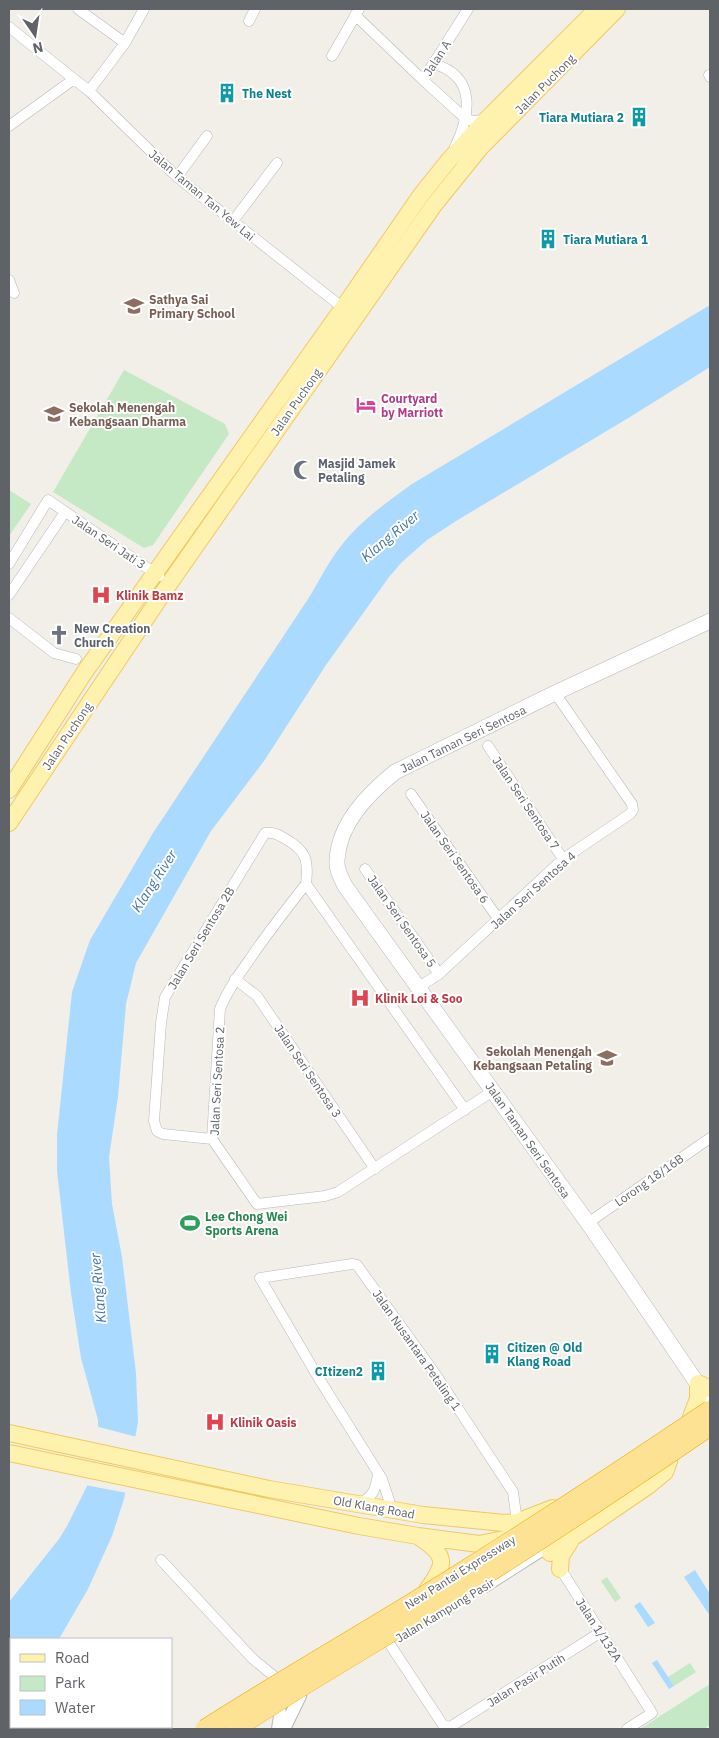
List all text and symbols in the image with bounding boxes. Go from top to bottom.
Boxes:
north arrow [10,10,60,60]
street label: Jalan A [420,37,454,79]
text: N [31,38,45,58]
street label: Jalan Puchong [512,50,579,117]
building icon: The Nest [216,82,238,104]
place label: The Nest [242,86,292,101]
building icon: Tiara Mutiara 2 [628,106,650,128]
place label: Tiara Mutiara 2 [539,110,624,125]
street label: Jalan Taman Tan Yew Lai [146,146,258,244]
building icon: Tiara Mutiara 1 [537,228,559,250]
place label: Tiara Mutiara 1 [563,232,648,247]
place label: Sathya Sai Primary School [149,292,235,321]
school or university icon: Sathya Sai Primary School [123,295,145,317]
street label: Jalan Puchong [267,365,325,439]
place label: Courtyard by Marriott [381,391,443,420]
hotel icon: Courtyard by Marriott [355,394,377,416]
place label: Sekolah Menengah Kebangsaan Dharma [69,400,186,429]
school or university icon: Sekolah Menengah Kebangsaan Dharma [43,403,65,425]
place label: Masjid Jamek Petaling [318,456,396,485]
mosque icon: Masjid Jamek Petaling [292,459,314,481]
water label: Klang River [357,506,423,565]
street label: Jalan Seri Jati 3 [69,512,149,572]
hospital icon: Klinik Bamz [90,584,112,606]
place label: Klinik Bamz [116,588,183,603]
place label: New Creation Church [74,621,150,650]
church icon: New Creation Church [48,624,70,646]
street label: Jalan Puchong [39,699,96,773]
street label: Jalan Taman Seri Sentosa [398,702,529,776]
street label: Jalan Seri Sentosa 7 [489,754,563,852]
street label: Jalan Seri Sentosa 6 [418,808,492,906]
water label: Klang River [127,846,181,915]
street label: Jalan Seri Sentosa 4 [487,848,579,932]
street label: Jalan Seri Sentosa 5 [365,872,439,970]
street label: Jalan Seri Sentosa 2B [164,884,238,992]
hospital icon: Klinik Loi & Soo [349,987,371,1009]
place label: Klinik Loi & Soo [375,991,463,1006]
street label: Jalan Seri Sentosa 3 [271,1022,345,1120]
street label: Jalan Seri Sentosa 2 [207,1026,227,1136]
place label: Sekolah Menengah Kebangsaan Petaling [473,1044,592,1073]
school or university icon: Sekolah Menengah Kebangsaan Petaling [596,1047,618,1069]
street label: Jalan Taman Seri Sentosa [482,1079,574,1201]
street label: Lorong 18/16B [612,1151,687,1209]
place label: Lee Chong Wei Sports Arena [205,1209,287,1238]
sports icon: Lee Chong Wei Sports Arena [179,1212,201,1234]
water label: Klang River [86,1251,110,1324]
street label: Jalan Nusantara Petaling 1 [370,1287,464,1413]
place label: Citizen @ Old Klang Road [507,1340,582,1369]
building icon: Citizen @ Old Klang Road [481,1343,503,1365]
building icon: CItizen2 [367,1360,389,1382]
place label: CItizen2 [315,1364,363,1379]
hospital icon: Klinik Oasis [204,1411,226,1433]
place label: Klinik Oasis [230,1415,297,1430]
street label: Old Klang Road [332,1492,416,1522]
street label: New Pantai Expressway [402,1532,518,1612]
street label: Jalan Kampung Pasir [393,1574,498,1645]
street label: Jalan 1/132A [573,1595,625,1665]
legend [10,1638,172,1728]
text: Road [55,1648,90,1667]
street label: Jalan Pasir Putih [484,1650,568,1710]
text: Park [55,1673,85,1692]
text: Water [55,1698,96,1717]

